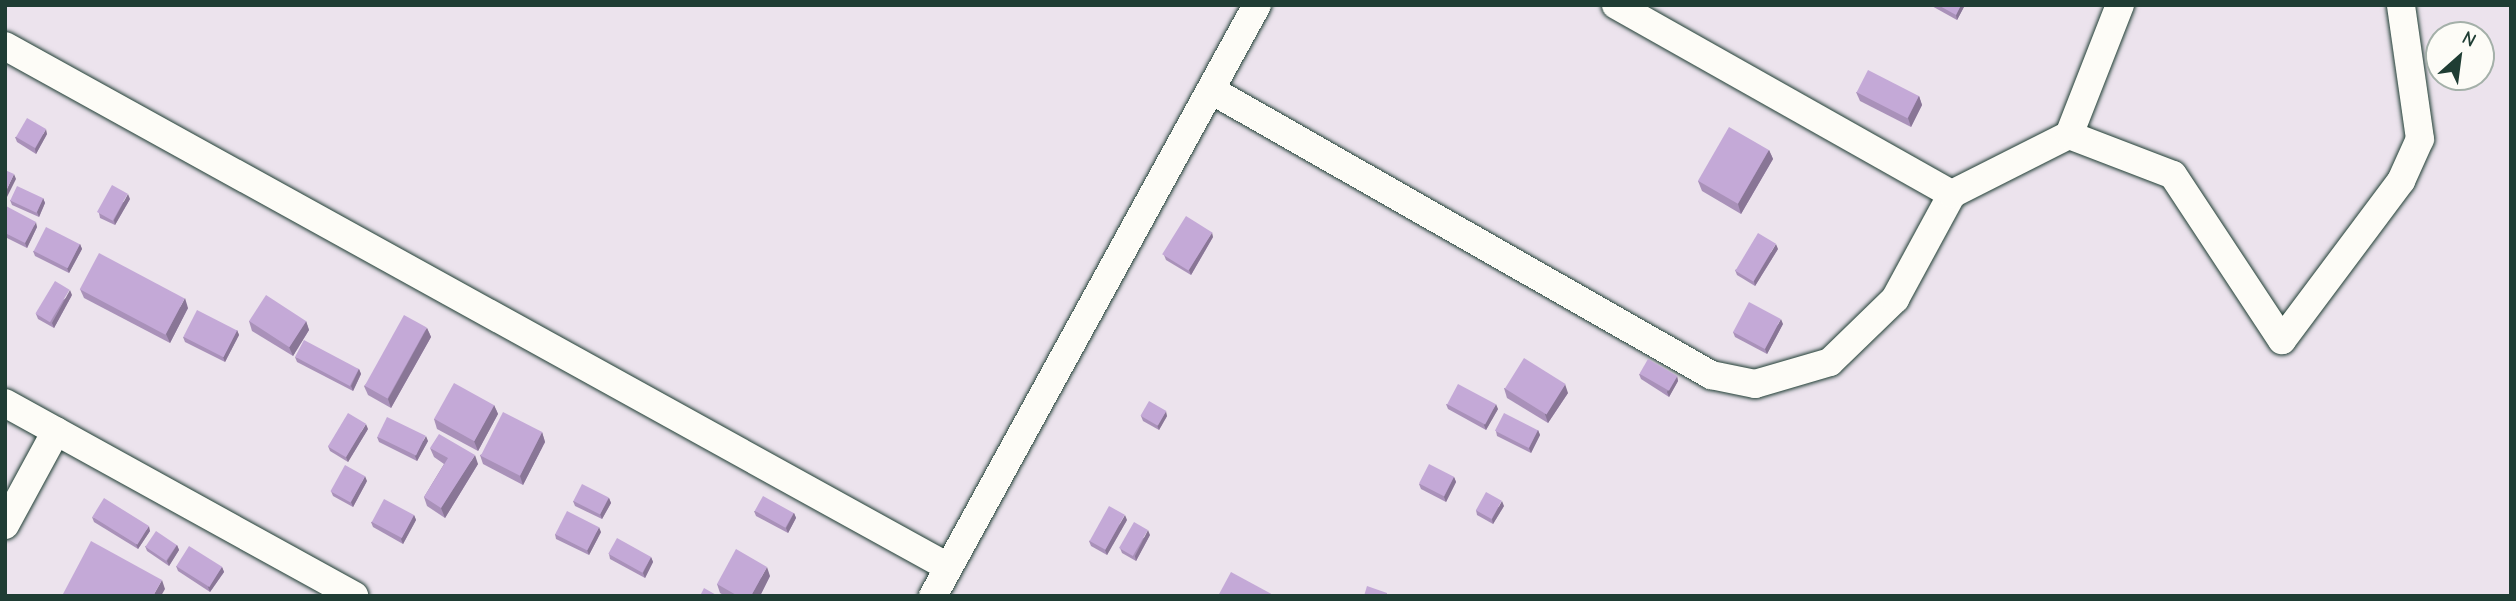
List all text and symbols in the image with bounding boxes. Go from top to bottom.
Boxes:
north arrow [2425,21,2495,91]
text: N [2458,27,2480,52]

